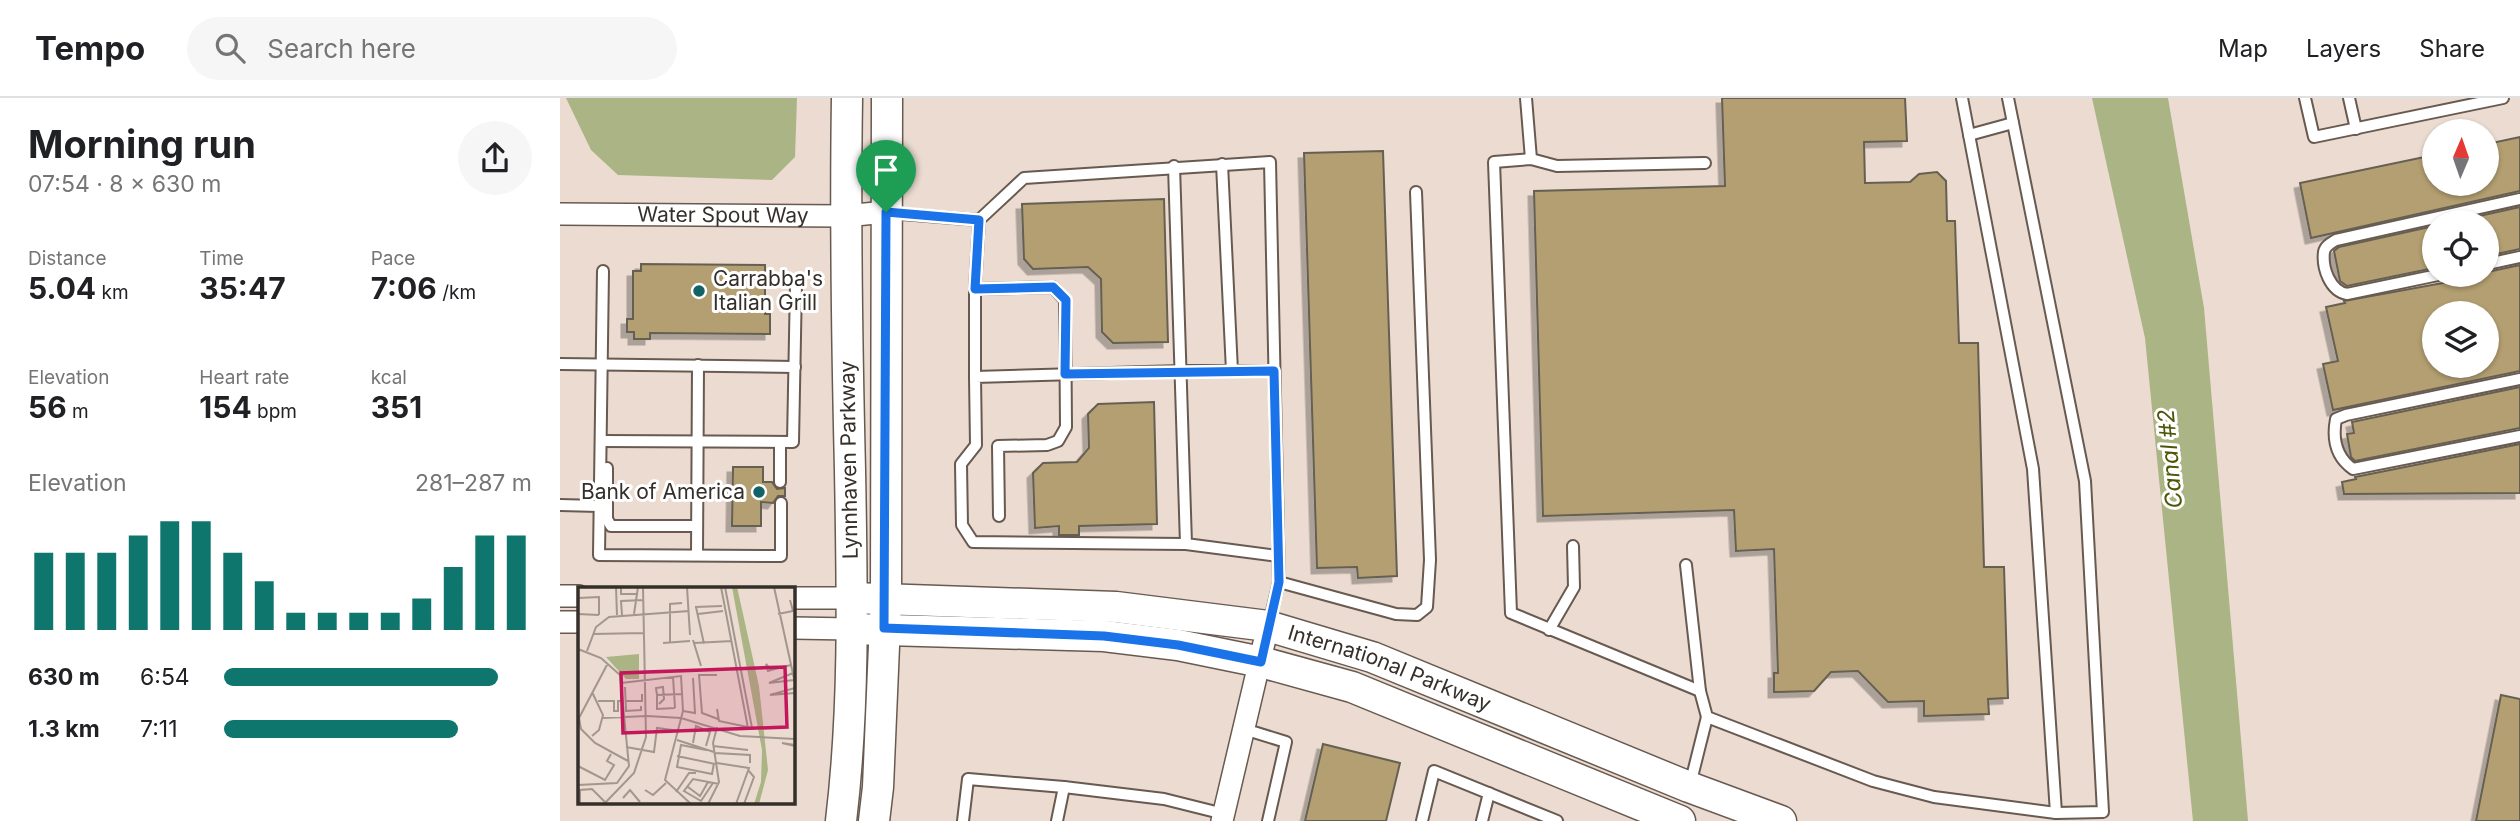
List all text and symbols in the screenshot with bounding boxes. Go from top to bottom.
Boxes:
search box [187,17,677,80]
text: Tempo [35,28,145,68]
icon: search [211,29,249,67]
text: Search here [267,33,416,64]
text: Map [2218,34,2268,63]
text: Layers [2306,34,2381,63]
text: Share [2419,34,2485,63]
north arrow [2422,119,2499,196]
map controls [2422,119,2499,378]
text: Morning run [28,121,256,167]
button: share [458,121,532,195]
pin [856,140,916,212]
icon: arrive [867,151,905,189]
text: 07:54 · 8 × 630 m [28,170,221,198]
street label: Water Spout Way [637,202,809,228]
button: locate [2422,210,2499,287]
text: Distance [28,247,106,270]
text: Time [199,247,244,270]
text: Pace [371,247,415,270]
place label: Carrabba's Italian Grill [713,266,823,315]
text: 5.04 [28,270,96,306]
text: 35:47 [199,270,286,306]
text: 7:06 [371,270,437,306]
text: km [96,281,129,304]
text: /km [437,281,476,304]
marker: Carrabba's Italian Grill [691,283,707,299]
button: layers [2422,301,2499,378]
street label: Lynnhaven Parkway [834,360,863,559]
text: Elevation [28,366,109,389]
text: Heart rate [199,366,289,389]
text: kcal [371,366,407,389]
text: 56 [28,389,67,425]
text: 154 [199,389,252,425]
text: 351 [371,389,422,425]
text: m [67,400,89,423]
text: bpm [252,400,297,423]
water label: Canal #2 [2152,408,2188,510]
text: Elevation [28,469,127,497]
text: 281–287 m [415,469,532,497]
place label: Bank of America [581,479,745,504]
marker: Bank of America [751,484,767,500]
inset map [578,587,794,804]
street label: International Parkway [1285,620,1495,717]
text: 630 m [28,663,100,691]
text: 6:54 [140,663,190,691]
text: 1.3 km [28,715,100,743]
text: 7:11 [140,715,178,743]

